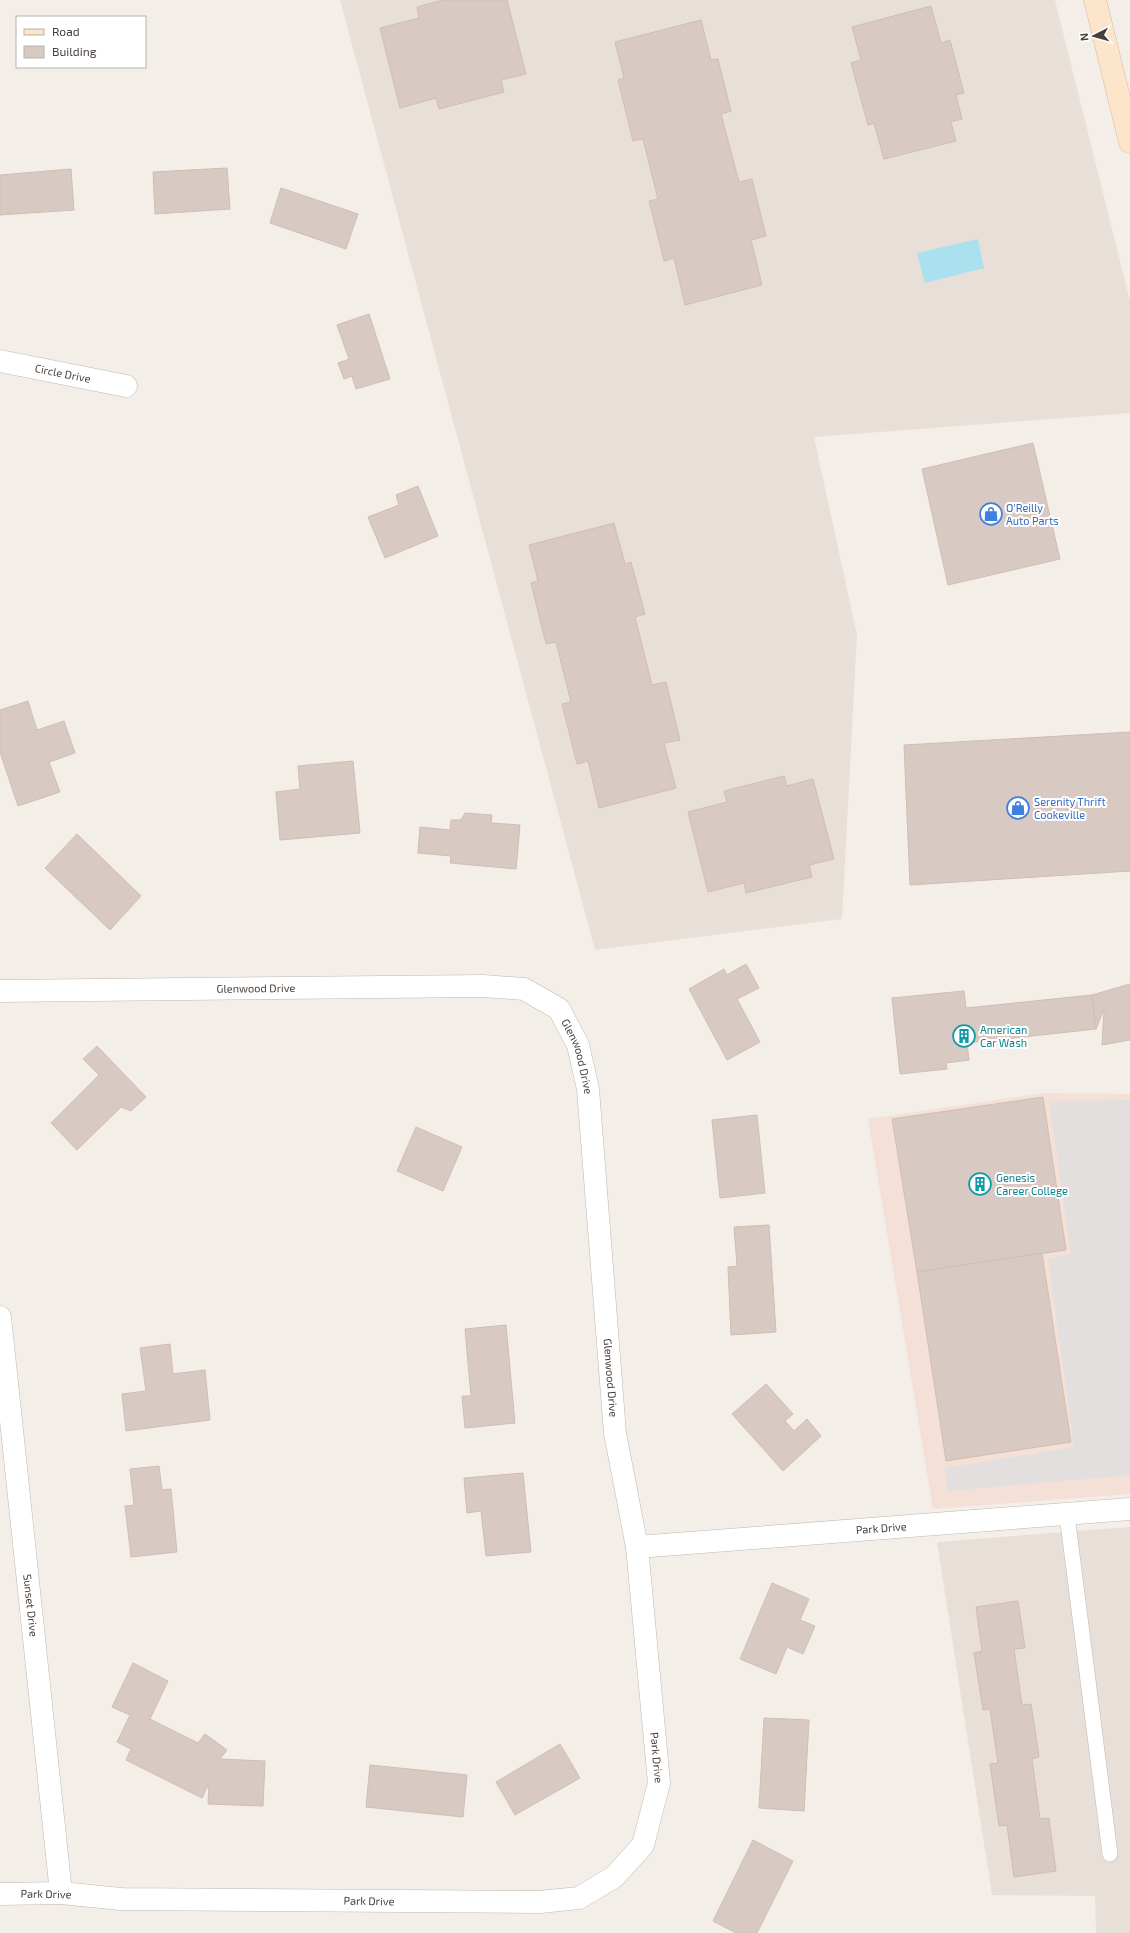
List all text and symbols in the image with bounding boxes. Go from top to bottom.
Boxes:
legend [16,16,146,68]
north arrow [1074,16,1114,56]
text: Road [52,24,80,38]
text: N [1077,32,1090,42]
text: Building [52,44,97,58]
street label: Circle Drive [34,361,92,385]
shop icon: O'Reilly Auto Parts [978,501,1004,527]
place label: O'Reilly Auto Parts [1006,501,1059,527]
shop icon: Serenity Thrift Cookeville [1005,795,1031,821]
place label: Serenity Thrift Cookeville [1034,795,1106,821]
street label: Glenwood Drive [216,981,296,995]
street label: Glenwood Drive [559,1016,595,1095]
building icon: American Car Wash [951,1023,977,1049]
place label: American Car Wash [980,1023,1027,1049]
building icon: Genesis Career College [967,1171,993,1197]
place label: Genesis Career College [996,1171,1068,1197]
street label: Glenwood Drive [602,1338,621,1418]
street label: Park Drive [855,1519,907,1536]
street label: Sunset Drive [21,1573,41,1638]
street label: Park Drive [648,1732,666,1784]
street label: Park Drive [20,1887,72,1900]
street label: Park Drive [343,1894,395,1907]

